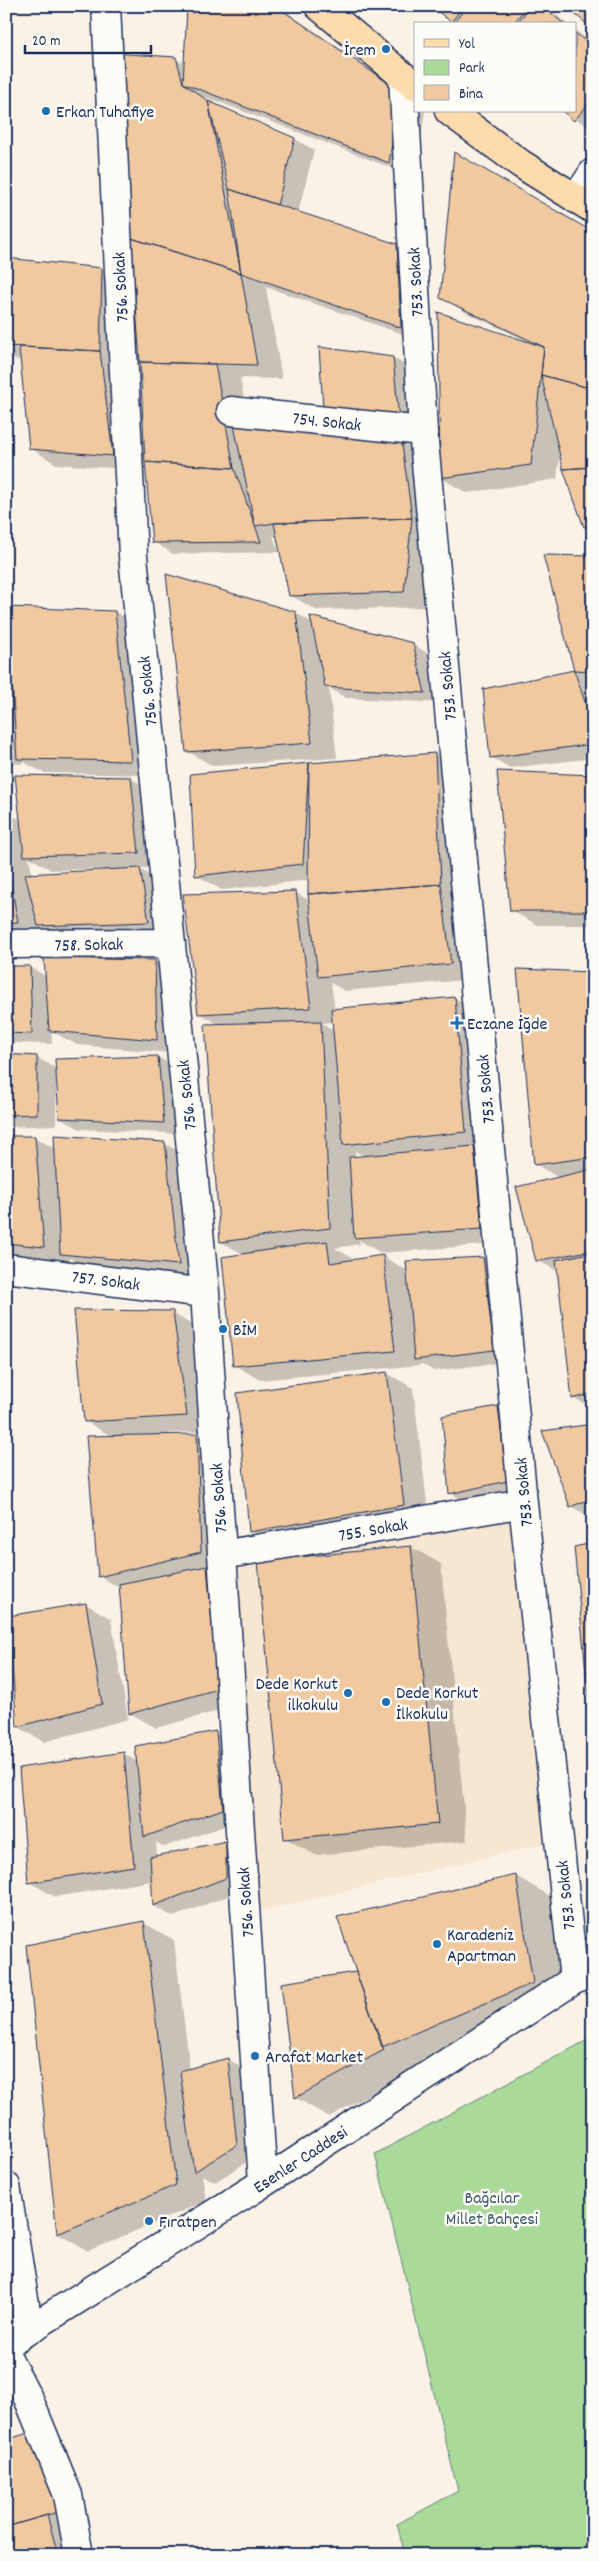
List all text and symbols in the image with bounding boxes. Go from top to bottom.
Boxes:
scale bar [25,22,151,54]
legend [414,22,576,112]
text: 20 m [32,31,60,53]
text: Yol [459,34,475,56]
place label: İrem [344,39,376,64]
marker: İrem [380,43,392,55]
text: Park [459,58,485,80]
text: Bina [459,84,484,106]
place label: Erkan Tuhafiye [56,101,154,126]
marker: Erkan Tuhafiye [40,105,52,117]
street label: 753. Sokak [403,247,432,317]
street label: 756. Sokak [108,251,137,323]
street label: 754. Sokak [291,407,362,440]
street label: 753. Sokak [434,650,465,721]
street label: 756. Sokak [133,654,166,727]
street label: 758. Sokak [54,933,124,960]
place label: Eczane İğde [467,1013,547,1038]
marker: Eczane İğde [451,1017,463,1029]
street label: 753. Sokak [472,1053,503,1124]
street label: 756. Sokak [172,1058,205,1131]
street label: 757. Sokak [70,1266,141,1299]
place label: BİM [233,1319,257,1344]
marker: BİM [217,1323,229,1335]
street label: 753. Sokak [510,1456,541,1527]
street label: 756. Sokak [206,1462,235,1534]
street label: 755. Sokak [337,1513,410,1550]
place label: Dede Korkut ilkokulu [256,1673,338,1719]
place label: Dede Korkut İlkokulu [396,1682,479,1728]
marker: Dede Korkut ilkokulu [342,1687,354,1699]
marker: Dede Korkut İlkokulu [380,1696,392,1708]
street label: 753. Sokak [551,1859,584,1931]
street label: 756. Sokak [233,1866,262,1938]
place label: Karadeniz Apartman [447,1924,516,1970]
marker: Karadeniz Apartman [431,1938,443,1950]
place label: Arafat Market [265,2046,363,2071]
marker: Arafat Market [249,2050,261,2062]
street label: Esenler Caddesi [249,2121,353,2201]
park label: Bağcılar Millet Bahçesi [446,2187,538,2233]
place label: Fıratpen [159,2211,217,2236]
marker: Fıratpen [143,2215,155,2227]

